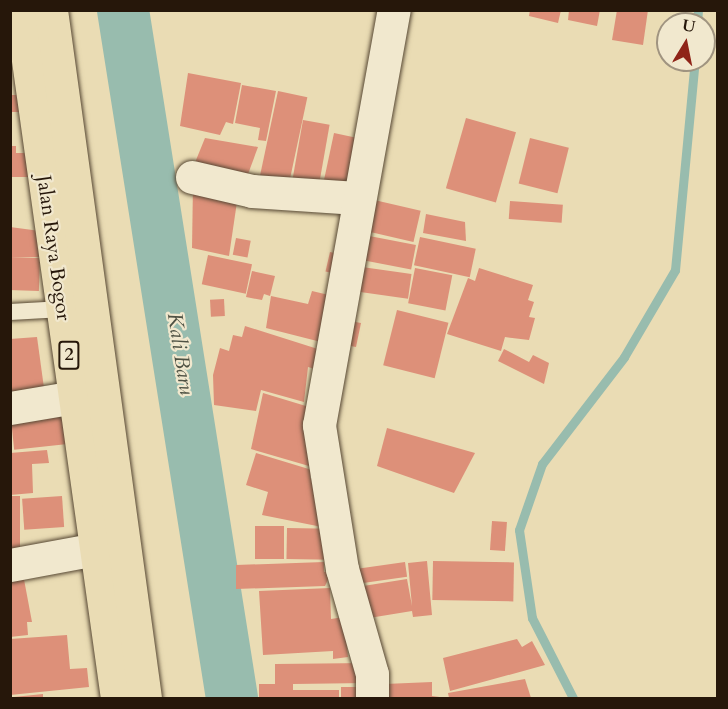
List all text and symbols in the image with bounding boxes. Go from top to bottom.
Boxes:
north arrow [656,12,716,72]
text: U [680,14,697,38]
street label: Jalan Raya Bogor [32,174,76,322]
water label: Kali Baru [161,311,199,397]
road number: 2 [57,340,81,370]

